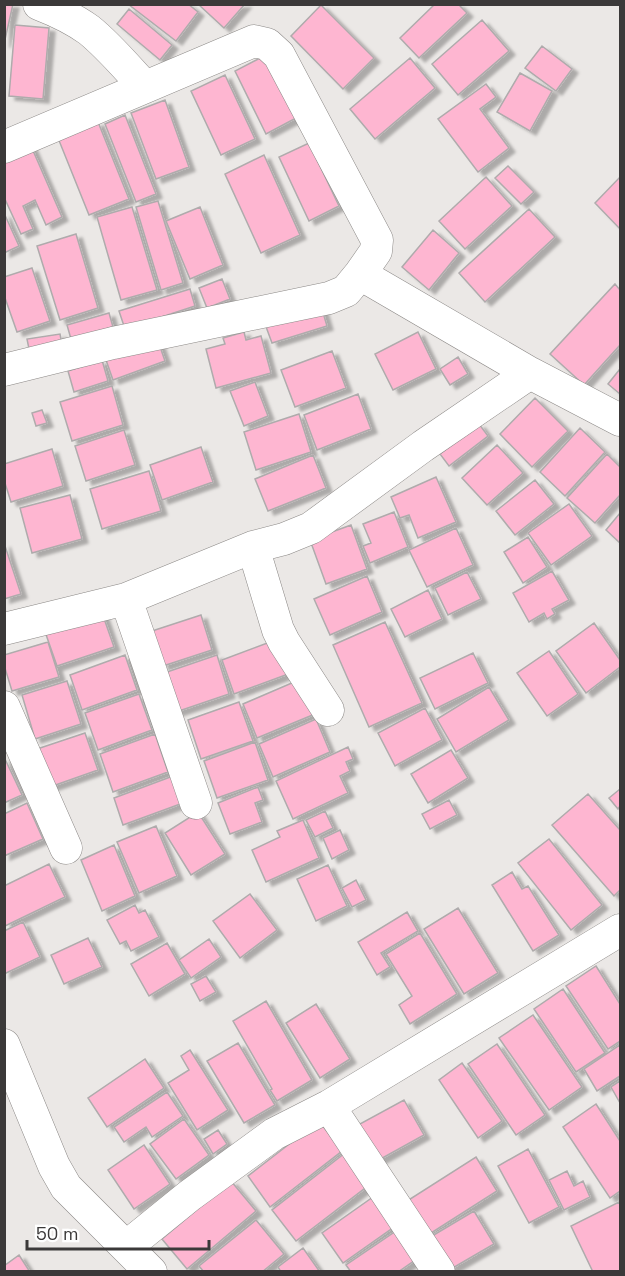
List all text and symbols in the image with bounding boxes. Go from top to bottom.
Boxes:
scale bar [27,1213,208,1251]
text: 50 m [36,1222,78,1245]

